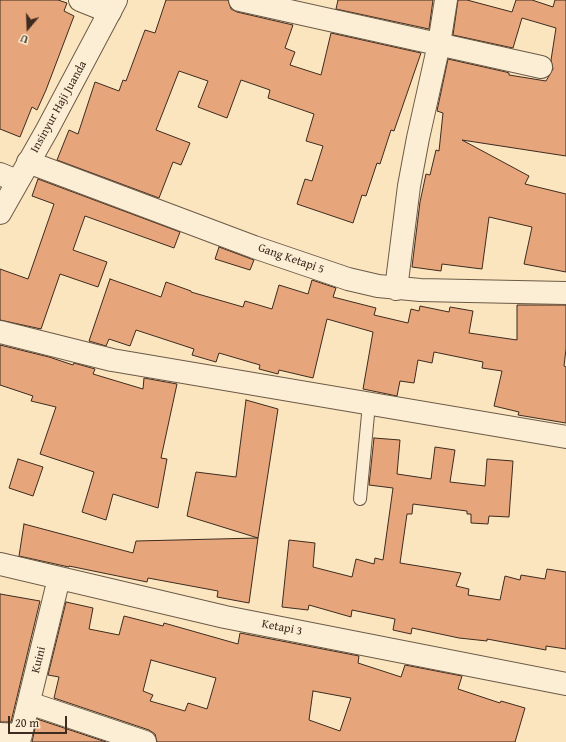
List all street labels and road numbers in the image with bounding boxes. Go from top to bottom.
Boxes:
street label: Insinyur Haji Juanda [28,58,90,156]
street label: Gang Ketapi 5 [256,241,326,277]
street label: Ketapi 3 [261,617,303,639]
street label: Kuini [29,645,49,675]

